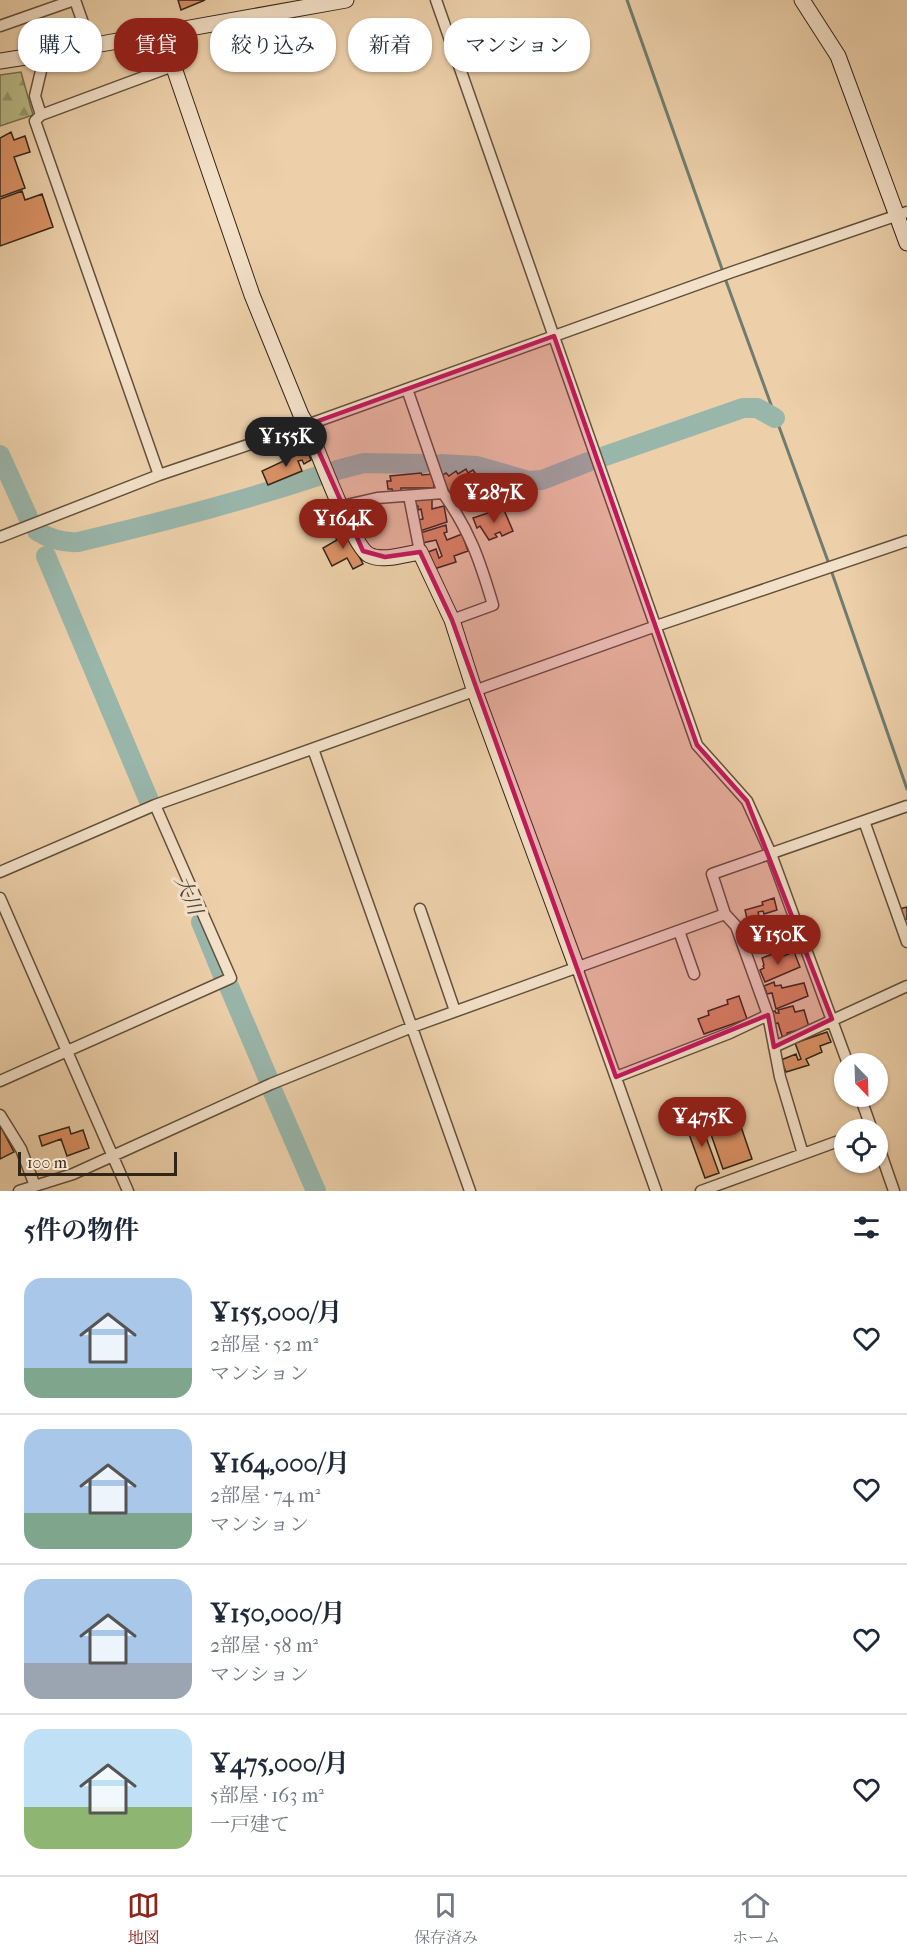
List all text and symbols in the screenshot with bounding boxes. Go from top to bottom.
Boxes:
chip: 購入 [18,18,102,72]
chip: 賃貸 [114,18,198,72]
chip: 絞り込み [210,18,336,72]
chip: 新着 [348,18,432,72]
chip: マンション [444,18,590,72]
pin: ¥155K [244,417,328,468]
text: ¥155K [259,425,313,448]
pin: ¥287K [452,473,536,524]
text: ¥287K [464,481,524,504]
pin: ¥164K [301,499,385,550]
text: ¥164K [313,507,373,530]
water label: 大川 [170,872,208,920]
pin: ¥150K [736,915,820,966]
text: ¥150K [750,923,806,946]
north arrow [834,1053,888,1107]
map controls [834,1053,888,1173]
pin: ¥475K [660,1097,744,1148]
text: ¥475K [672,1105,732,1128]
button: locate [834,1119,888,1173]
scale bar [18,1149,177,1176]
text: 100 m [27,1153,67,1172]
icon: filters [850,1211,883,1244]
text: 5件の物件 [24,1215,139,1246]
text: ¥155,000/月 [210,1297,343,1328]
icon: home [72,1302,144,1374]
icon: heart [850,1322,883,1355]
text: 2部屋 · 52 m² [210,1333,318,1356]
text: マンション [210,1362,309,1385]
text: ¥164,000/月 [210,1448,350,1479]
icon: home [72,1453,144,1525]
icon: heart [850,1473,883,1506]
text: 2部屋 · 74 m² [210,1484,320,1507]
text: マンション [210,1513,309,1536]
text: ¥150,000/月 [210,1598,346,1629]
icon: home [72,1603,144,1675]
icon: heart [850,1623,883,1656]
text: 2部屋 · 58 m² [210,1634,318,1657]
text: マンション [210,1663,309,1686]
text: ¥475,000/月 [210,1748,349,1779]
icon: home [72,1753,144,1825]
icon: heart [850,1773,883,1806]
text: 5部屋 · 163 m² [210,1784,324,1807]
text: 一戸建て [210,1813,290,1836]
tab: 地図 [127,1889,160,1948]
tab: 保存済み [414,1889,478,1948]
tab: ホーム [732,1889,780,1948]

